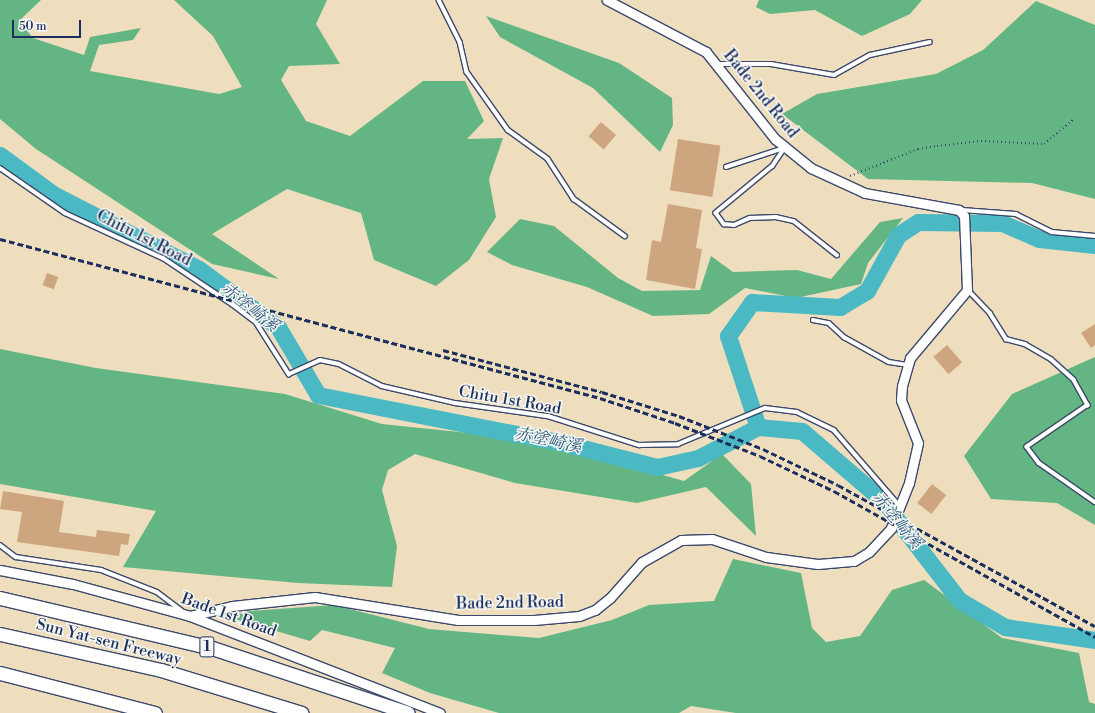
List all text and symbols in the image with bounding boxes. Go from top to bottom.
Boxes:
scale bar [14,12,83,38]
text: 50 m [19,19,47,34]
street label: Bade 2nd Road [720,46,802,142]
street label: Chitu 1st Road [93,206,195,270]
water label: 赤塗崎溪 [216,279,282,337]
street label: Chitu 1st Road [457,382,563,418]
water label: 赤塗崎溪 [513,424,583,458]
water label: 赤塗崎溪 [866,488,926,554]
street label: Bade 1st Road [179,589,279,641]
street label: Bade 2nd Road [456,592,564,614]
street label: Sun Yat-sen Freeway [34,615,184,669]
road number: 1 [199,634,215,660]

